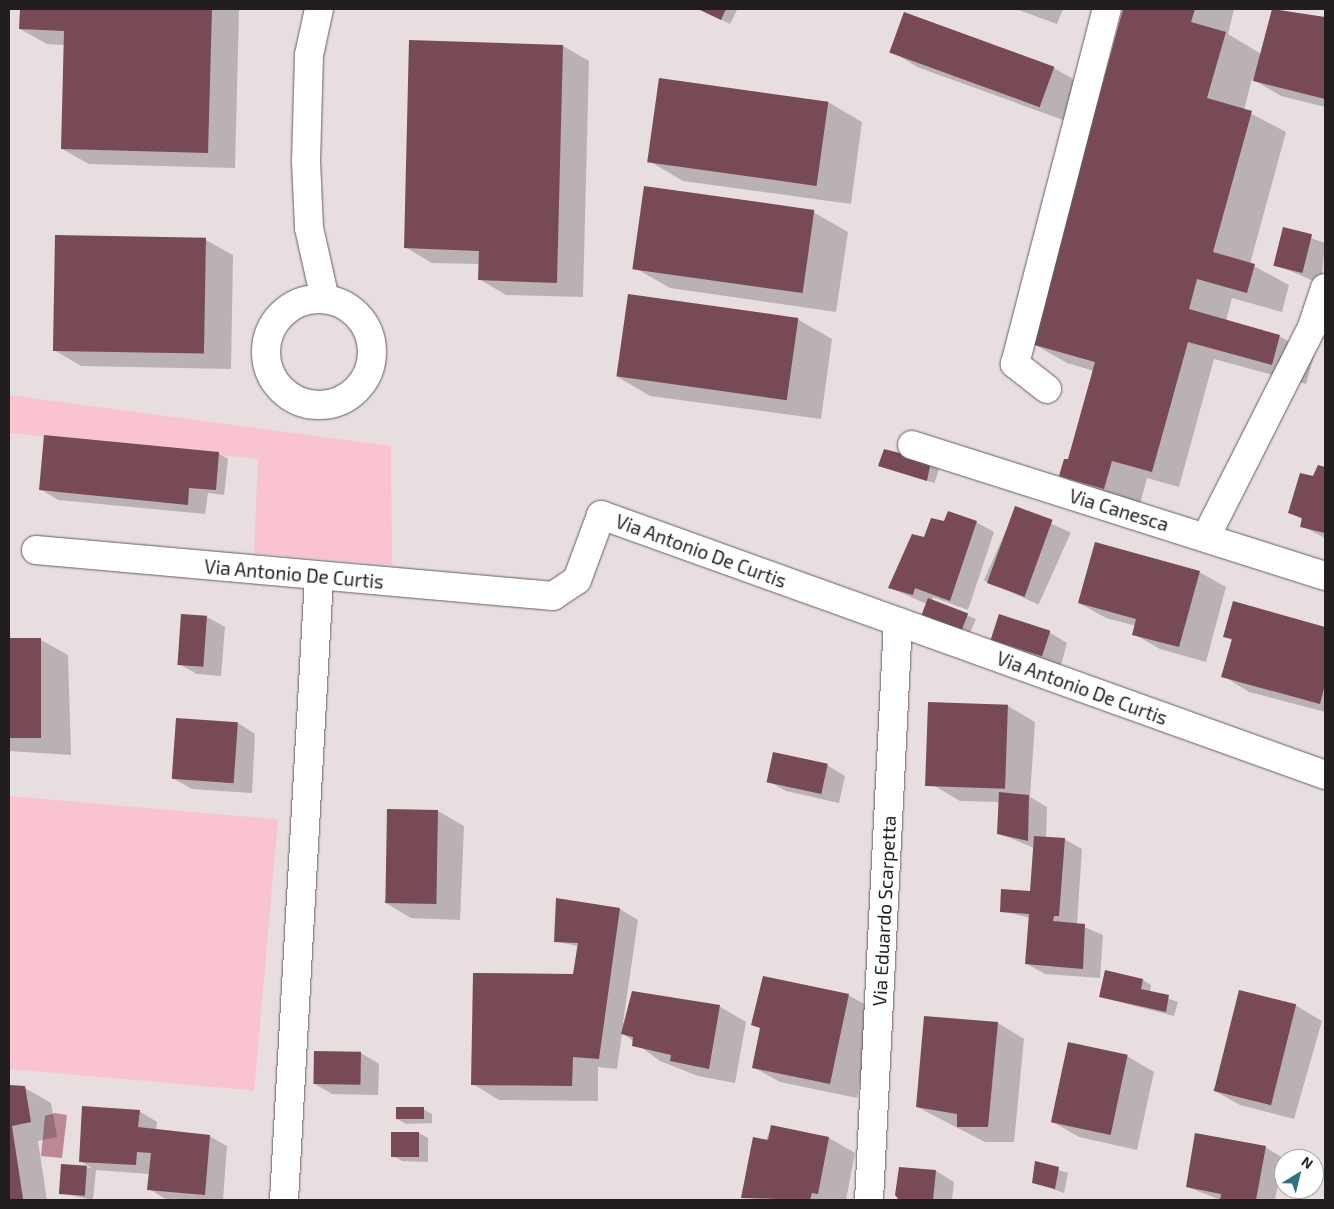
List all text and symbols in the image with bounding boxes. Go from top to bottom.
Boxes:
street label: Via Canesca [1066,484,1172,536]
street label: Via Antonio De Curtis [612,509,790,593]
street label: Via Antonio De Curtis [203,555,385,593]
street label: Via Antonio De Curtis [993,646,1171,730]
street label: Via Eduardo Scarpetta [868,815,900,1007]
north arrow [1274,1149,1324,1199]
text: N [1298,1152,1317,1172]

